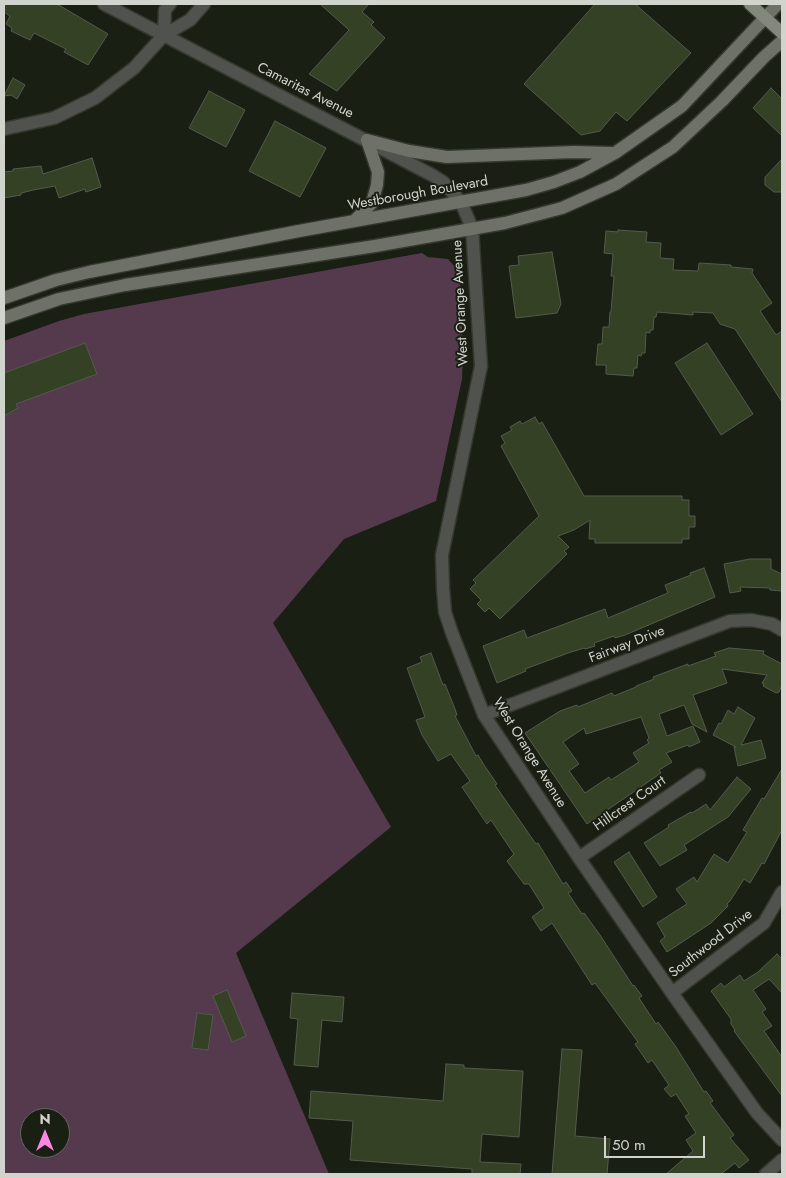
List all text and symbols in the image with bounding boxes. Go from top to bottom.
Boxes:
street label: Camaritas Avenue [254,59,356,123]
street label: Westborough Boulevard [346,173,490,215]
street label: West Orange Avenue [449,240,473,366]
street label: Fairway Drive [587,623,667,667]
street label: West Orange Avenue [488,695,570,811]
street label: Hillcrest Court [591,773,669,835]
street label: Southwood Drive [666,906,756,982]
north arrow [20,1108,70,1158]
text: N [39,1109,51,1129]
scale bar [606,1126,707,1158]
text: 50 m [612,1134,646,1156]

